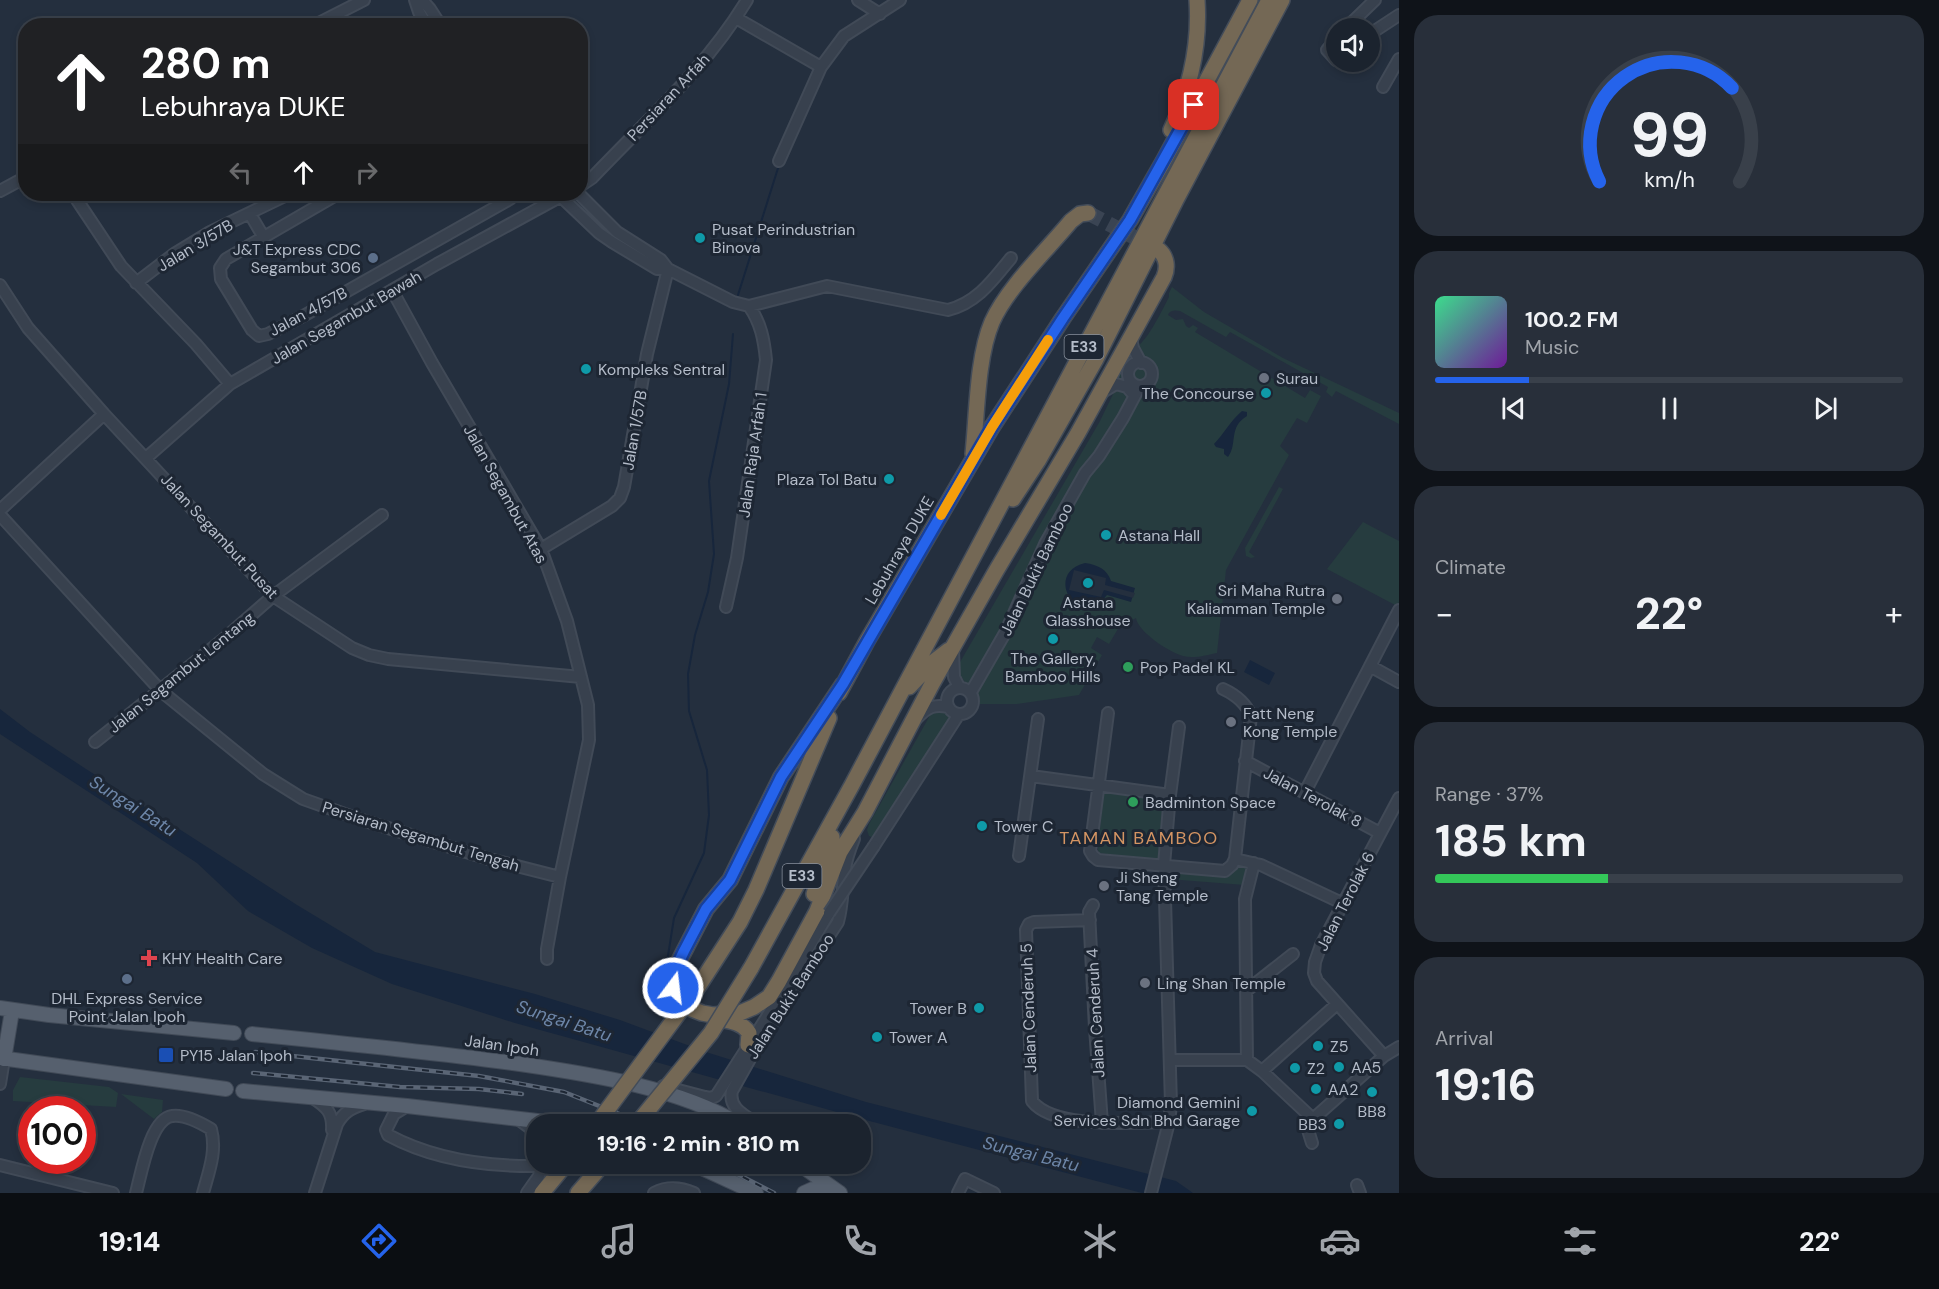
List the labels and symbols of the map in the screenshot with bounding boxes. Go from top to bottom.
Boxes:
street label: Persiaran Arfah [622,49,714,145]
pin [1168,79,1219,130]
street label: Jalan 3/57B [154,215,237,276]
place label: Pusat Perindustrian Binova [712,219,855,258]
marker: Pusat Perindustrian Binova [693,231,707,245]
place label: J&T Express CDC Segambut 306 [233,239,361,278]
marker: J&T Express CDC Segambut 306 [366,251,380,265]
street label: Jalan Segambut Bawah [267,266,425,369]
street label: Jalan 4/57B [266,282,351,341]
road number: E33 [1064,335,1104,359]
place label: Kompleks Sentral [598,359,725,380]
marker: Kompleks Sentral [579,362,593,376]
place label: Surau [1276,368,1318,389]
marker: Surau [1257,371,1271,385]
place label: The Concourse [1141,383,1254,404]
marker: The Concourse [1259,386,1273,400]
street label: Jalan 1/57B [617,388,652,472]
street label: Jalan Raja Arfah 1 [733,391,772,519]
street label: Jalan Segambut Atas [459,421,552,567]
street label: Jalan Segambut Pusat [156,469,283,603]
place label: Plaza Tol Batu [777,469,877,490]
marker: Plaza Tol Batu [882,472,896,486]
street label: Lebuhraya DUKE [860,493,939,608]
street label: Jalan Bukit Bamboo [995,499,1078,639]
place label: Astana Hall [1118,525,1200,546]
marker: Astana Hall [1099,528,1113,542]
marker: Astana Glasshouse [1081,576,1095,590]
place label: Sri Maha Rutra Kaliamman Temple [1187,580,1325,619]
place label: Astana Glasshouse [1045,592,1131,631]
marker: Sri Maha Rutra Kaliamman Temple [1330,592,1344,606]
street label: Jalan Segambut Lentang [104,607,259,738]
marker: The Gallery, Bamboo Hills [1046,632,1060,646]
place label: The Gallery, Bamboo Hills [1005,648,1101,687]
place label: Pop Padel KL [1140,657,1235,678]
marker: Pop Padel KL [1121,660,1135,674]
place label: Fatt Neng Kong Temple [1243,703,1337,742]
marker: Fatt Neng Kong Temple [1224,715,1238,729]
street label: Jalan Terolak 8 [1260,763,1366,832]
water label: Sungai Batu [85,770,181,842]
place label: Badminton Space [1145,792,1276,813]
marker: Badminton Space [1126,795,1140,809]
street label: Persiaran Segambut Tengah [320,796,522,876]
place label: Tower C [994,816,1053,837]
marker: Tower C [975,819,989,833]
district label: TAMAN BAMBOO [1059,826,1219,850]
street label: Jalan Terolak 6 [1311,848,1380,954]
road number: E33 [782,864,822,888]
place label: Ji Sheng Tang Temple [1116,867,1208,906]
marker: Ji Sheng Tang Temple [1097,879,1111,893]
street label: Jalan Bukit Bamboo [742,930,839,1063]
street label: Jalan Cenderuh 5 [1016,943,1041,1073]
street label: Jalan Cenderuh 4 [1082,947,1109,1078]
place label: KHY Health Care [162,948,283,969]
marker: KHY Health Care [140,949,158,967]
position arrow [641,956,705,1020]
marker: DHL Express Service Point Jalan Ipoh [120,972,134,986]
place label: Ling Shan Temple [1157,973,1286,994]
marker: Ling Shan Temple [1138,976,1152,990]
place label: DHL Express Service Point Jalan Ipoh [51,988,203,1027]
water label: Sungai Batu [513,994,615,1048]
place label: Tower B [909,998,967,1019]
marker: Tower B [972,1001,986,1015]
place label: Tower A [889,1027,948,1048]
street label: Jalan Ipoh [463,1030,540,1061]
marker: Tower A [870,1030,884,1044]
place label: Z5 [1330,1036,1348,1057]
marker: Z5 [1311,1039,1325,1053]
place label: PY15 Jalan Ipoh [180,1045,292,1066]
marker: PY15 Jalan Ipoh [157,1046,175,1064]
place label: AA5 [1351,1057,1381,1078]
place label: Z2 [1307,1058,1325,1079]
marker: AA5 [1332,1060,1346,1074]
marker: Z2 [1288,1061,1302,1075]
place label: AA2 [1328,1079,1358,1100]
marker: AA2 [1309,1082,1323,1096]
marker: BB8 [1365,1085,1379,1099]
place label: Diamond Gemini Services Sdn Bhd Garage [1054,1092,1240,1131]
speed limit sign: 100 [18,1096,96,1174]
place label: BB8 [1357,1101,1387,1122]
marker: Diamond Gemini Services Sdn Bhd Garage [1245,1104,1259,1118]
place label: BB3 [1298,1114,1327,1135]
marker: BB3 [1332,1117,1346,1131]
water label: Sungai Batu [980,1130,1082,1178]

